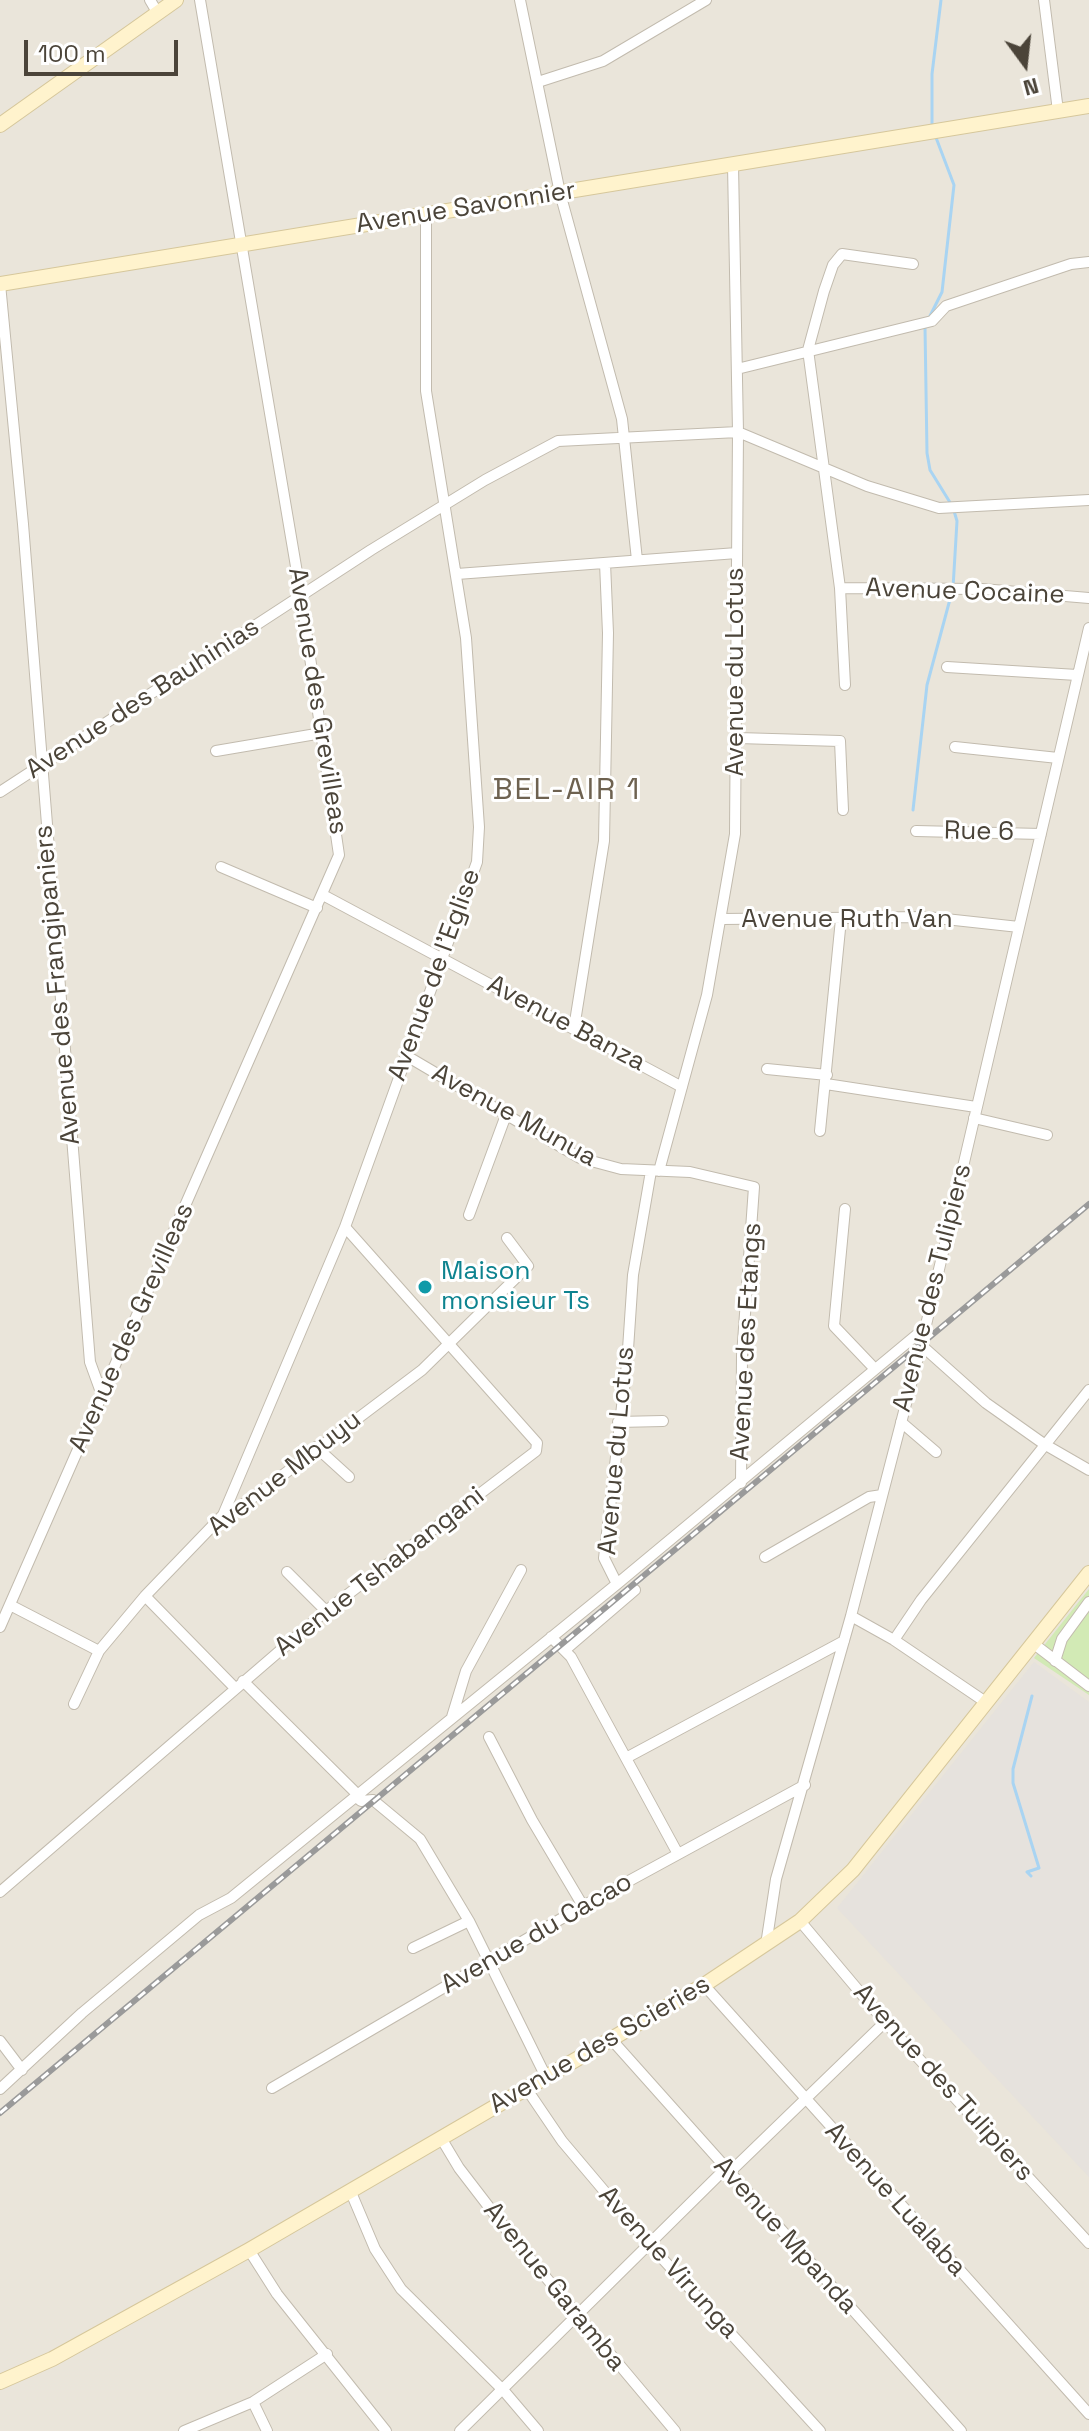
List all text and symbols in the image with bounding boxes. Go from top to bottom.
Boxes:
scale bar [28,24,182,74]
north arrow [985,24,1065,104]
text: 100 m [38,38,106,69]
text: N [1020,72,1042,103]
street label: Avenue Savonnier [354,175,578,241]
street label: Avenue des Grevilleas [281,565,353,837]
street label: Avenue du Lotus [720,567,752,777]
street label: Avenue Cocaine [865,573,1065,611]
street label: Avenue des Bauhinias [20,612,266,786]
district label: BEL-AIR 1 [493,773,641,809]
street label: Rue 6 [944,816,1014,848]
street label: Avenue des Frangipaniers [28,824,88,1146]
street label: Avenue de l'Eglise [382,865,488,1085]
street label: Avenue Ruth Van [741,904,953,936]
street label: Avenue Banza [481,969,651,1079]
street label: Avenue Munua [426,1058,602,1174]
street label: Avenue des Tulipiers [887,1161,979,1415]
street label: Avenue des Grevilleas [63,1199,201,1457]
street label: Avenue des Etangs [725,1222,769,1462]
place label: Maison monsieur Ts [441,1256,590,1318]
marker: Maison monsieur Ts [416,1278,434,1296]
street label: Avenue du Lotus [592,1345,642,1557]
street label: Avenue Mbuyu [202,1405,368,1543]
street label: Avenue Tshabangani [269,1480,491,1664]
street label: Avenue du Cacao [436,1867,638,2001]
street label: Avenue des Scieries [484,1969,716,2121]
street label: Avenue des Tulipiers [846,1978,1040,2188]
street label: Avenue Lualaba [818,2117,972,2283]
street label: Avenue Mpanda [706,2151,864,2321]
street label: Avenue Virunga [591,2180,745,2346]
street label: Avenue Garamba [476,2196,632,2378]

